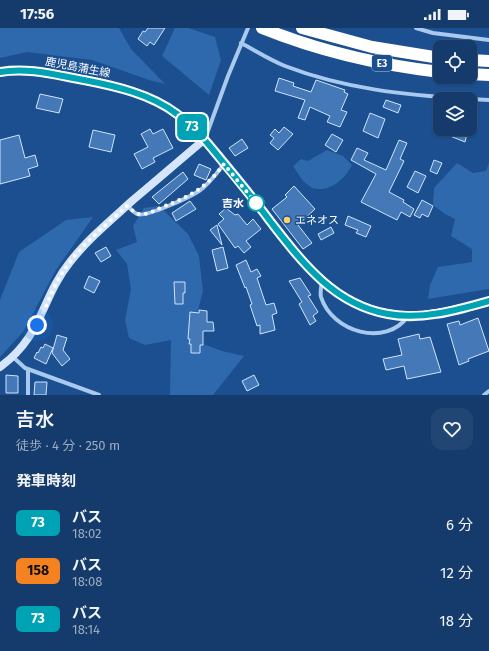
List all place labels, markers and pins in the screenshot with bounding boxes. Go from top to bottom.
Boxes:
marker: 吉水 [247,194,265,212]
place label: 吉水 [222,197,244,210]
place label: エネオス [295,214,339,227]
marker: エネオス [282,215,292,225]

